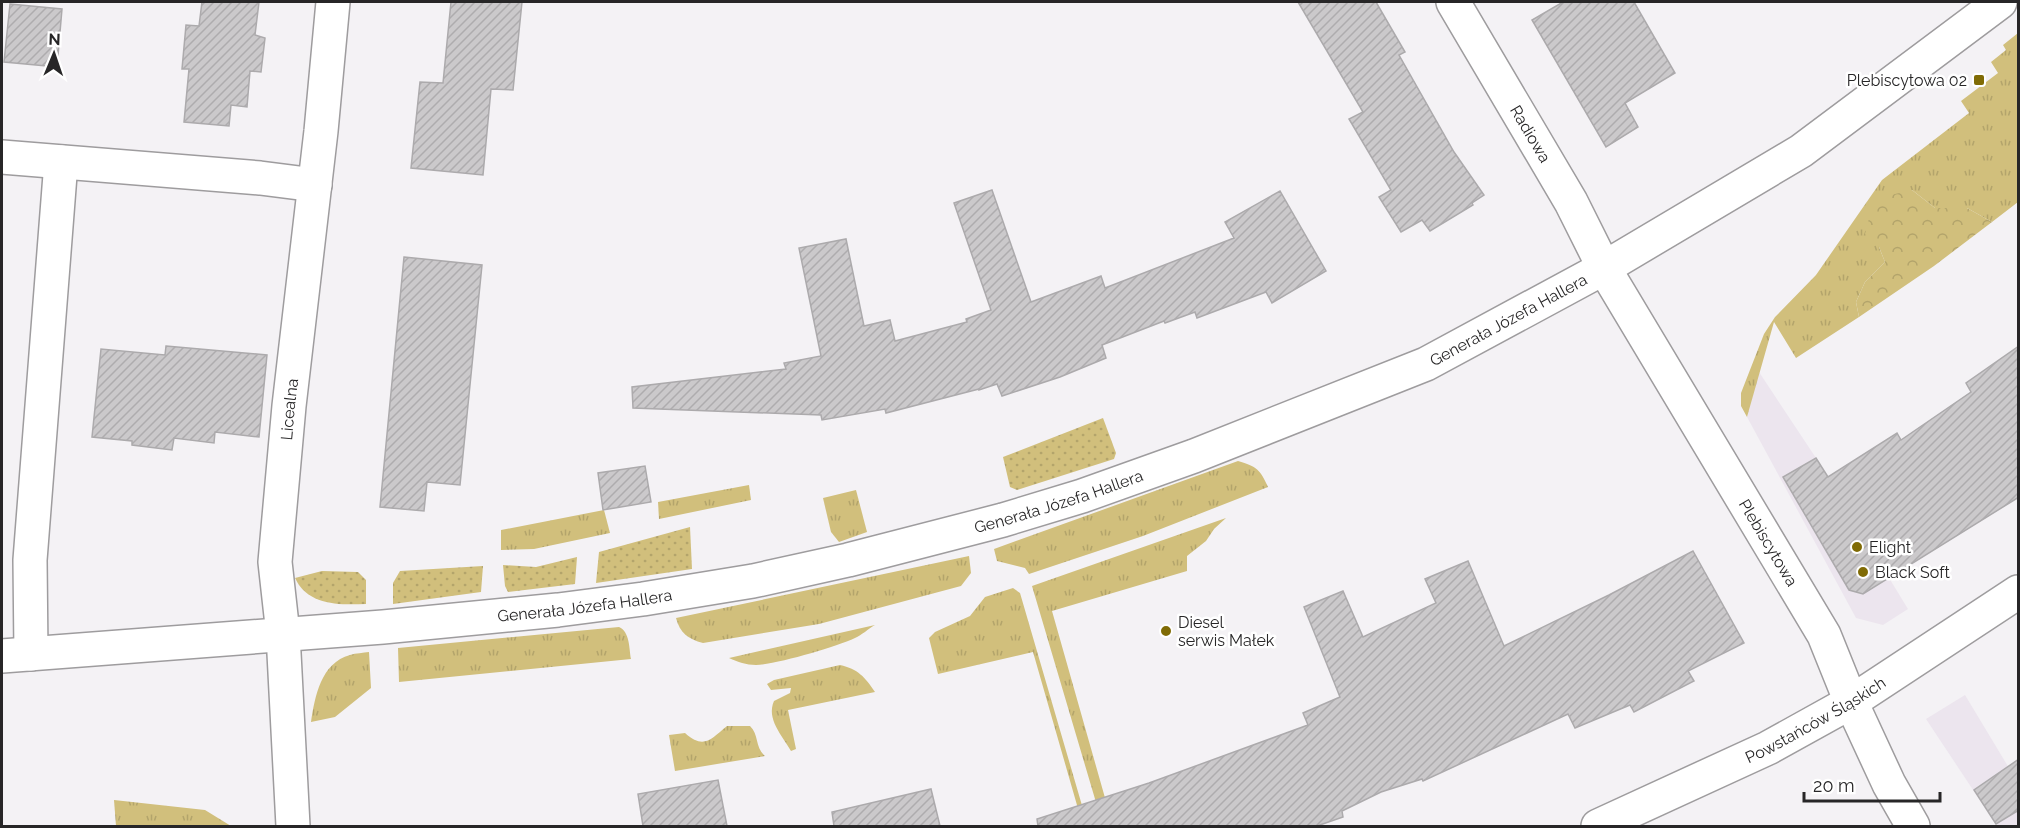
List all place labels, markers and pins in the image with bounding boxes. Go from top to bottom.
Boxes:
place label: Plebiscytowa 02 [1847,71,1967,90]
marker: Plebiscytowa 02 [1972,73,1986,87]
place label: Elight [1869,538,1912,557]
marker: Elight [1850,540,1864,554]
place label: Black Soft [1875,563,1950,582]
marker: Black Soft [1856,565,1870,579]
place label: Diesel serwis Małek [1178,613,1275,650]
marker: Diesel serwis Małek [1159,624,1173,638]

